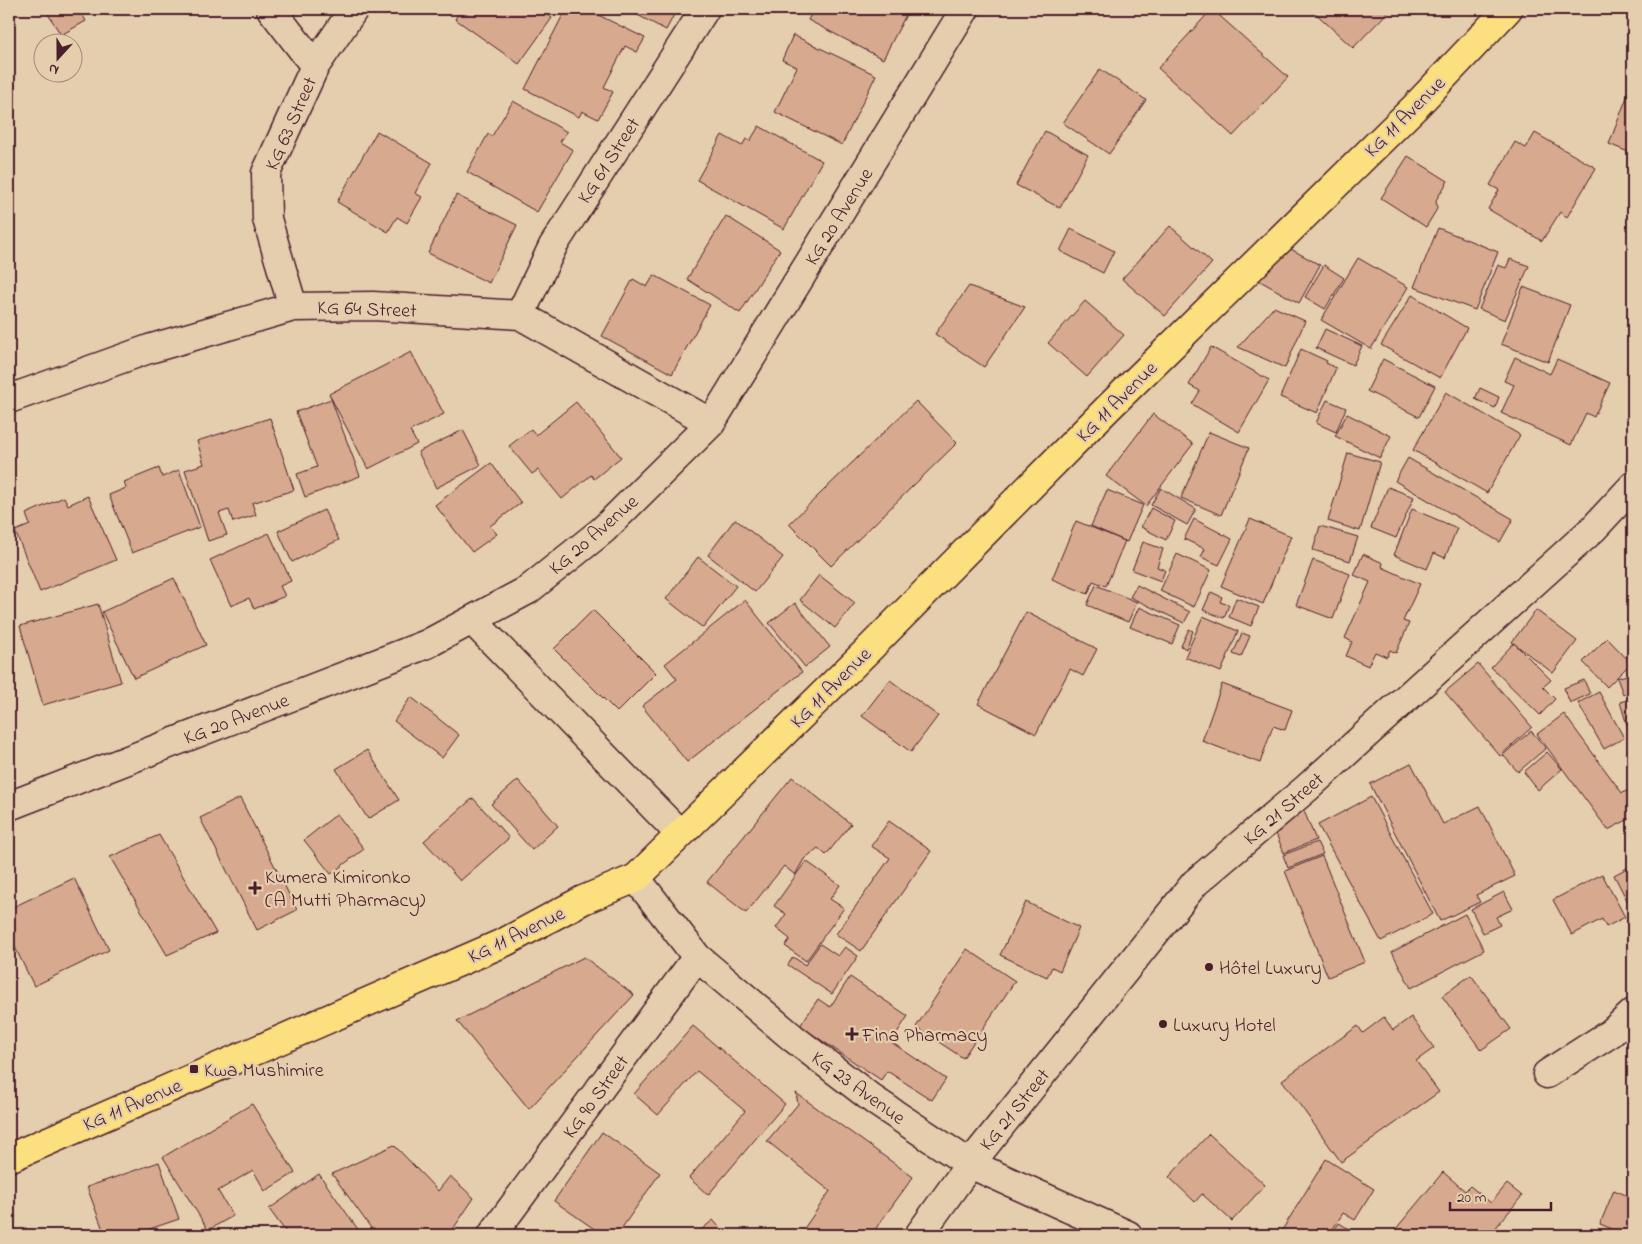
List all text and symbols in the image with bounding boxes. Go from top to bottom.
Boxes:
north arrow [32,32,82,82]
text: N [46,57,62,80]
street label: KG 11 Avenue [1358,70,1453,165]
street label: KG 63 Street [259,72,326,175]
street label: KG 61 Street [571,112,649,210]
street label: KG 20 Avenue [799,163,882,272]
street label: KG 64 Street [317,294,418,327]
street label: KG 11 Avenue [1070,355,1165,450]
street label: KG 20 Avenue [543,489,646,583]
street label: KG 11 Avenue [784,641,879,736]
street label: KG 20 Avenue [180,687,294,754]
street label: KG 21 Street [1238,766,1332,853]
place label: Kumera Kimironko (A Mutti Pharmacy) [265,864,426,916]
marker: Kumera Kimironko (A Mutti Pharmacy) [249,882,261,894]
street label: KG 11 Avenue [464,900,571,972]
place label: Hôtel Luxury [1219,955,1322,984]
marker: Hôtel Luxury [1203,961,1215,973]
place label: Luxury Hotel [1173,1012,1276,1041]
marker: Luxury Hotel [1157,1018,1169,1030]
place label: Fina Pharmacy [861,1022,987,1051]
marker: Fina Pharmacy [846,1028,858,1040]
street label: KG 23 Avenue [804,1045,911,1133]
street label: KG 90 Street [557,1049,638,1145]
place label: Kwa Mushimire [204,1057,324,1086]
marker: Kwa Mushimire [188,1063,200,1075]
street label: KG 21 Street [974,1063,1059,1158]
street label: KG 11 Avenue [79,1072,187,1140]
scale bar [1450,1179,1551,1211]
text: 20 m [1457,1187,1487,1209]

